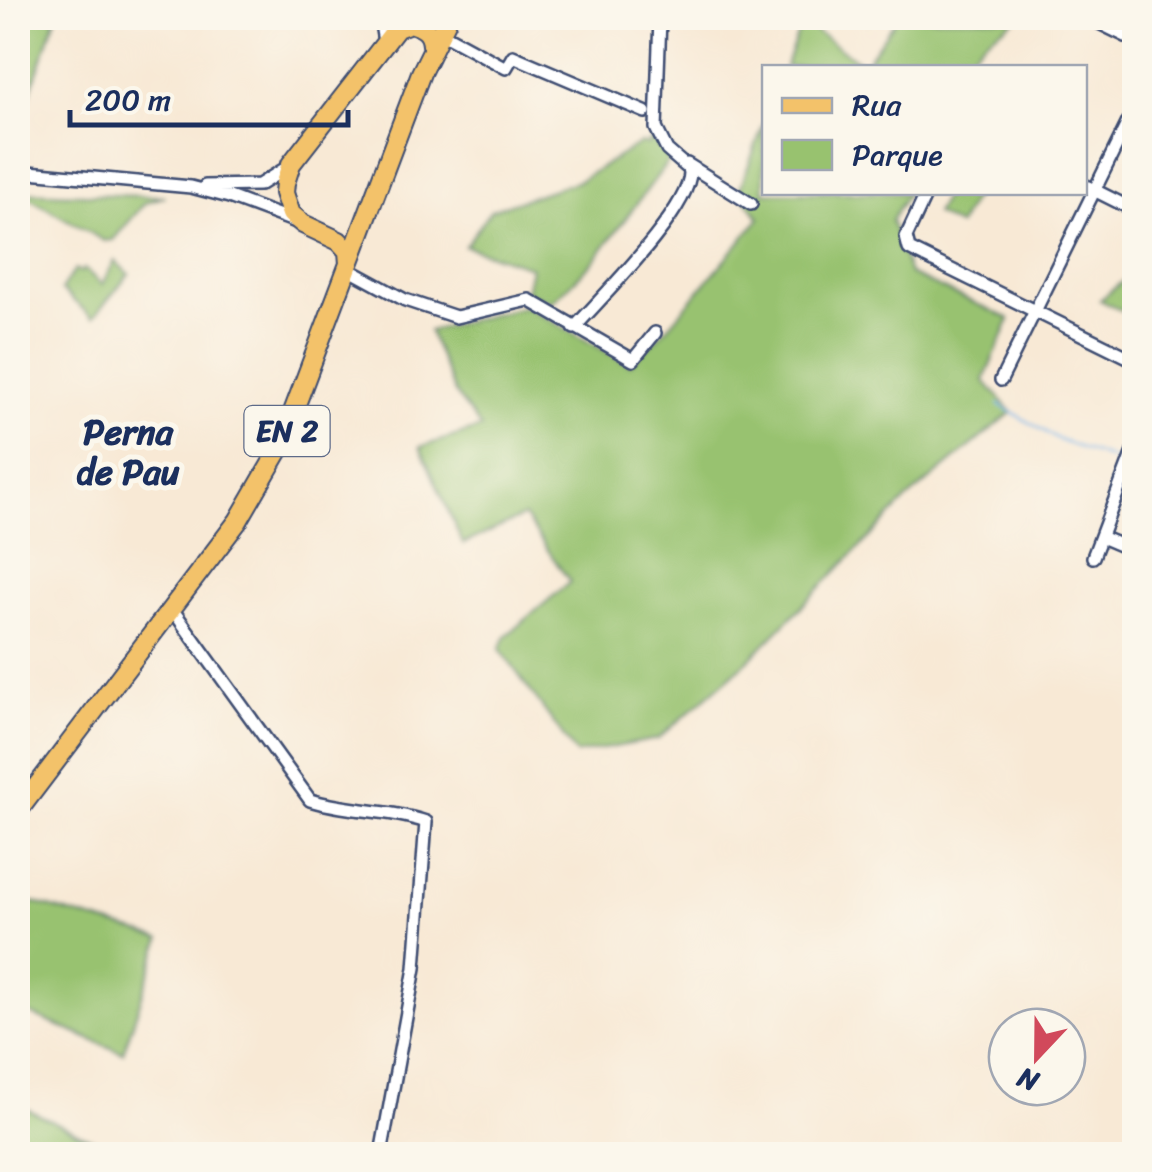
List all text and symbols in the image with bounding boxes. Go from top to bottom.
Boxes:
scale bar [70,65,348,127]
legend [762,65,1087,195]
text: 200 m [85,73,171,127]
text: Rua [852,78,902,132]
text: Parque [852,128,943,182]
district label: Perna de Pau [76,401,180,503]
road number: EN 2 [244,406,330,456]
north arrow [987,1007,1087,1107]
text: N [1009,1053,1047,1106]

